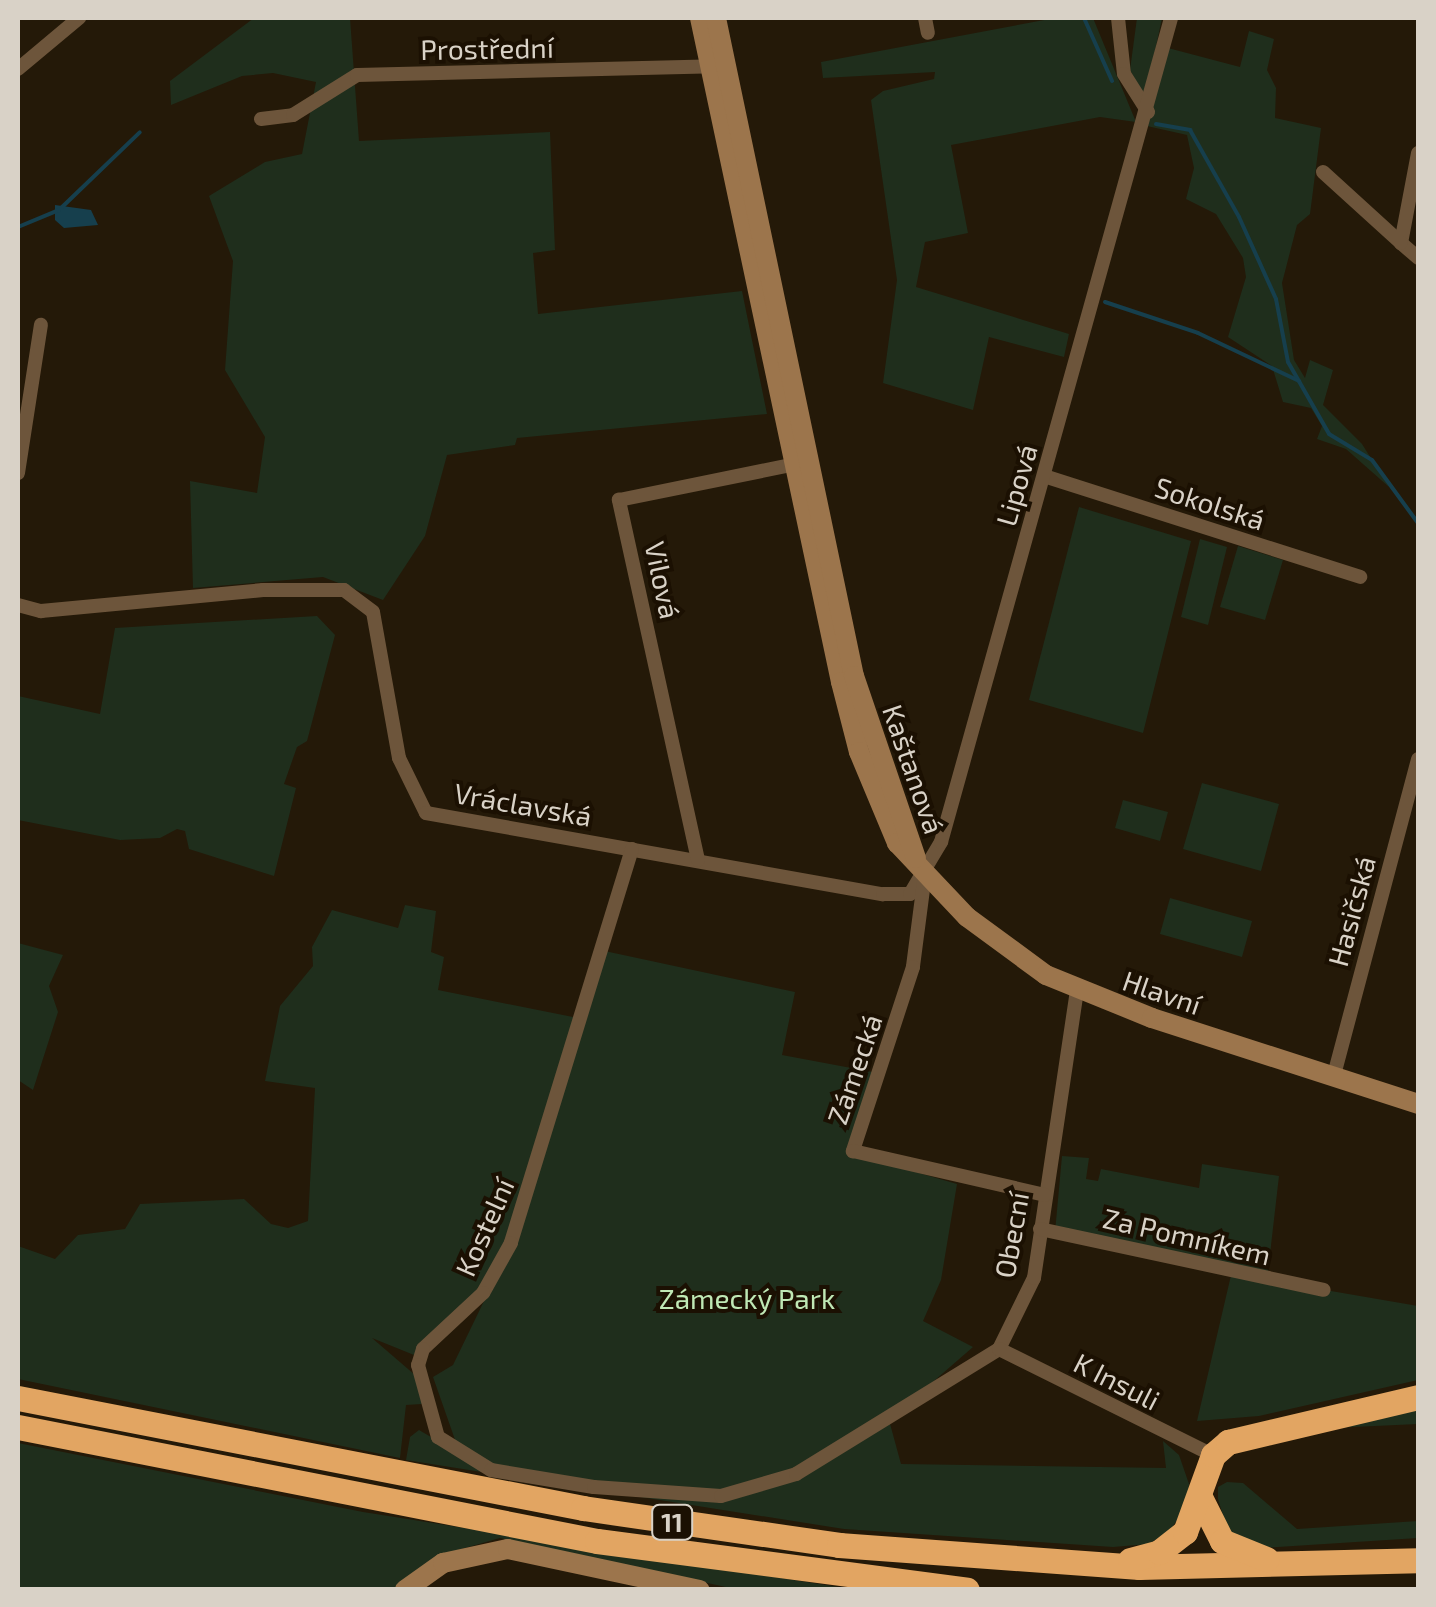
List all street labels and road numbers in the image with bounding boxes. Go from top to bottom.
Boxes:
street label: Prostřední [420,30,554,66]
street label: Lipová [988,440,1044,530]
street label: Sokolská [1151,469,1269,537]
street label: Vilová [638,538,688,622]
street label: Kaštanová [876,700,952,838]
street label: Vráclavská [452,775,594,833]
street label: Hasičská [1320,852,1382,970]
street label: Hlavní [1118,963,1206,1021]
street label: Zámecká [820,1010,888,1128]
street label: Kostelní [448,1173,520,1281]
street label: Obecní [987,1189,1035,1281]
street label: Za Pomníkem [1100,1200,1274,1272]
street label: K Insuli [1068,1345,1166,1417]
road number: 11 [650,1502,694,1542]

